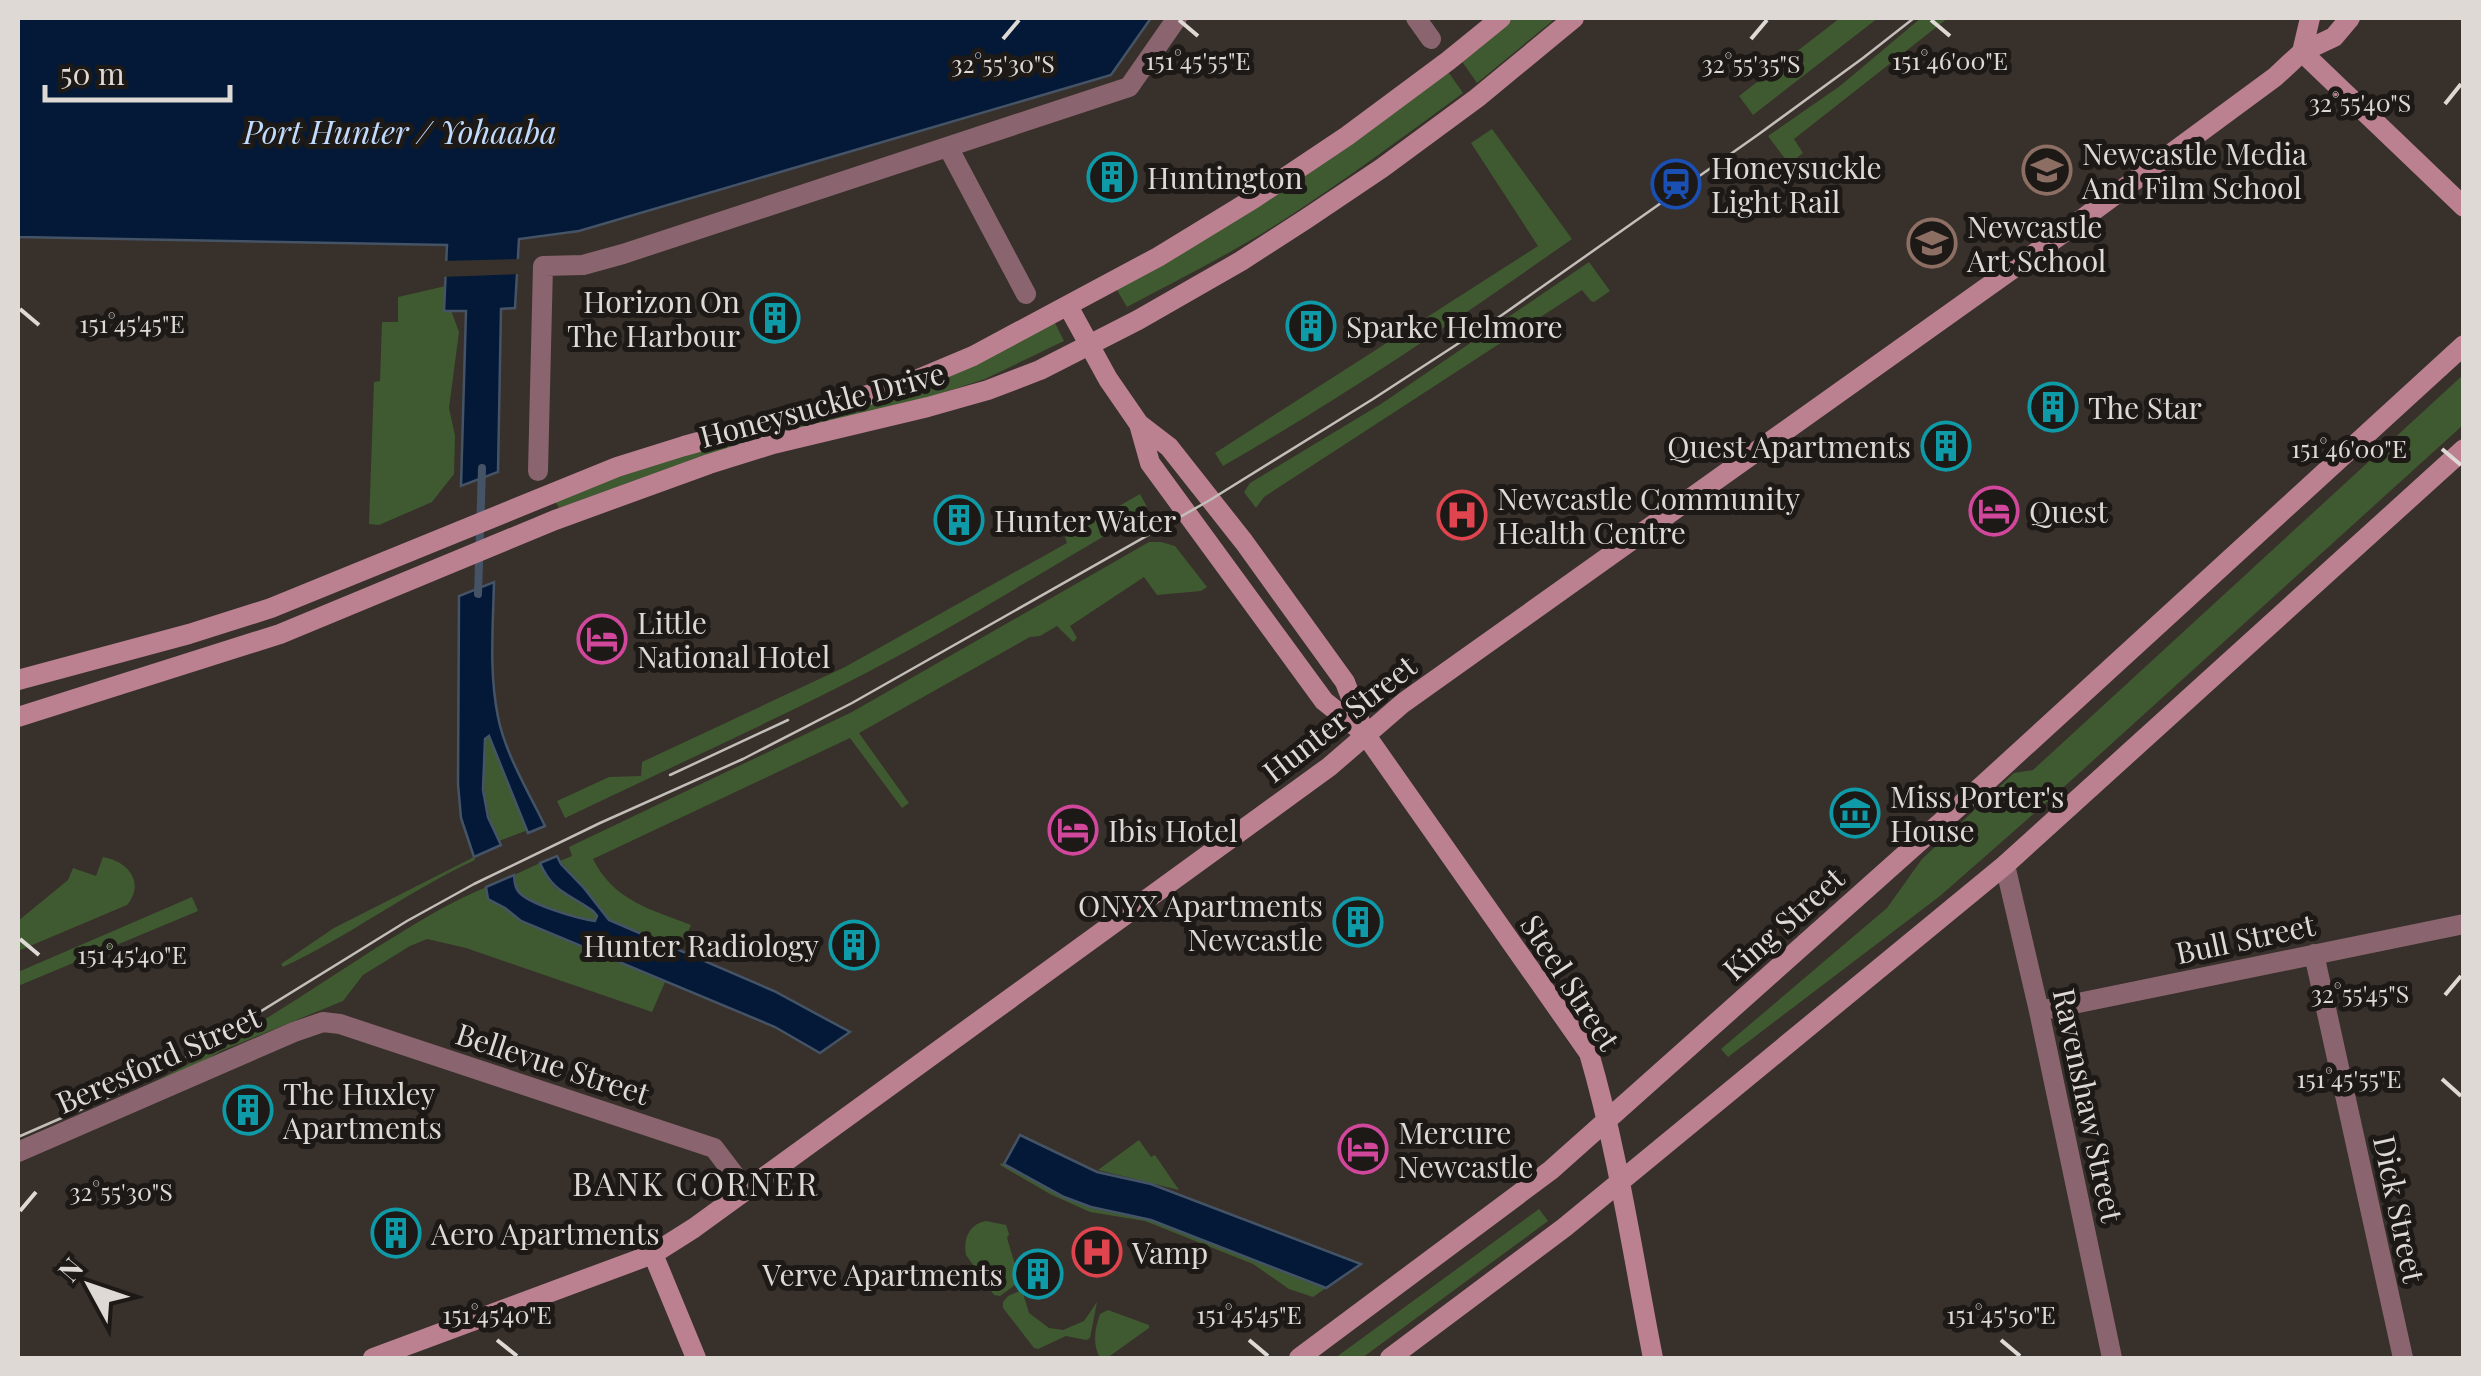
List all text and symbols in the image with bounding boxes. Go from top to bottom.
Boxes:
scale bar [45,40,230,102]
text: 151°45'55"E [1145,43,1251,76]
text: 151°46'00"E [1892,43,2008,76]
text: 32°55'30"S [951,46,1055,79]
text: 32°55'35"S [1701,46,1801,79]
text: 50 m [60,53,125,93]
text: 32°55'40"S [2309,85,2411,118]
water label: Port Hunter / Yohaaba [241,109,557,152]
place label: Newcastle Media And Film School [2081,133,2307,207]
school or university icon: Newcastle Media And Film School [2021,144,2073,196]
place label: Honeysuckle Light Rail [1711,147,1882,221]
building icon: Huntington [1086,151,1138,203]
place label: Huntington [1147,157,1303,197]
station icon: Honeysuckle Light Rail [1650,158,1702,210]
place label: Newcastle Art School [1966,206,2106,280]
school or university icon: Newcastle Art School [1906,217,1958,269]
place label: Horizon On The Harbour [567,281,740,355]
building icon: Horizon On The Harbour [749,292,801,344]
building icon: Sparke Helmore [1285,300,1337,352]
text: 151°45'45"E [79,306,185,339]
place label: Sparke Helmore [1346,306,1563,346]
street label: Honeysuckle Drive [695,352,949,456]
building icon: The Star [2027,381,2079,433]
place label: The Star [2088,387,2202,427]
building icon: Quest Apartments [1920,420,1972,472]
place label: Quest Apartments [1667,426,1911,466]
text: 151°46'00"E [2291,431,2407,464]
place label: Newcastle Community Health Centre [1497,478,1800,552]
hotel icon: Quest [1968,485,2020,537]
hospital icon: Newcastle Community Health Centre [1436,489,1488,541]
place label: Quest [2029,491,2108,531]
building icon: Hunter Water [933,494,985,546]
place label: Hunter Water [994,500,1176,540]
place label: Little National Hotel [637,602,830,676]
hotel icon: Little National Hotel [576,613,628,665]
street label: Hunter Street [1254,645,1424,790]
place label: Miss Porter's House [1890,776,2064,850]
museum icon: Miss Porter's House [1829,787,1881,839]
hotel icon: Ibis Hotel [1047,804,1099,856]
place label: Ibis Hotel [1108,810,1238,850]
street label: King Street [1714,858,1852,988]
place label: ONYX Apartments Newcastle [1078,885,1323,959]
building icon: ONYX Apartments Newcastle [1332,896,1384,948]
street label: Bull Street [2172,904,2319,972]
street label: Steel Street [1512,907,1630,1058]
building icon: Hunter Radiology [828,919,880,971]
place label: Hunter Radiology [583,925,819,965]
text: 151°45'40"E [77,937,187,970]
text: 32°55'45"S [2311,976,2409,1009]
street label: Ravenshaw Street [2045,984,2133,1226]
street label: Beresford Street [50,996,267,1122]
street label: Bellevue Street [451,1013,655,1113]
text: 151°45'55"E [2296,1061,2402,1094]
place label: The Huxley Apartments [282,1073,442,1147]
building icon: The Huxley Apartments [222,1084,274,1136]
place label: Mercure Newcastle [1398,1112,1534,1186]
hotel icon: Mercure Newcastle [1337,1123,1389,1175]
street label: Dick Street [2365,1132,2435,1287]
district label: BANK CORNER [572,1161,820,1204]
text: 32°55'30"S [69,1174,173,1207]
building icon: Aero Apartments [370,1207,422,1259]
place label: Aero Apartments [430,1213,660,1253]
hospital icon: Vamp [1071,1226,1123,1278]
place label: Vamp [1131,1232,1208,1272]
north arrow [40,1236,140,1336]
building icon: Verve Apartments [1012,1248,1064,1300]
text: N [49,1249,90,1289]
place label: Verve Apartments [761,1254,1003,1294]
text: 151°45'40"E [442,1297,552,1330]
text: 151°45'45"E [1196,1297,1302,1330]
text: 151°45'50"E [1946,1297,2056,1330]

